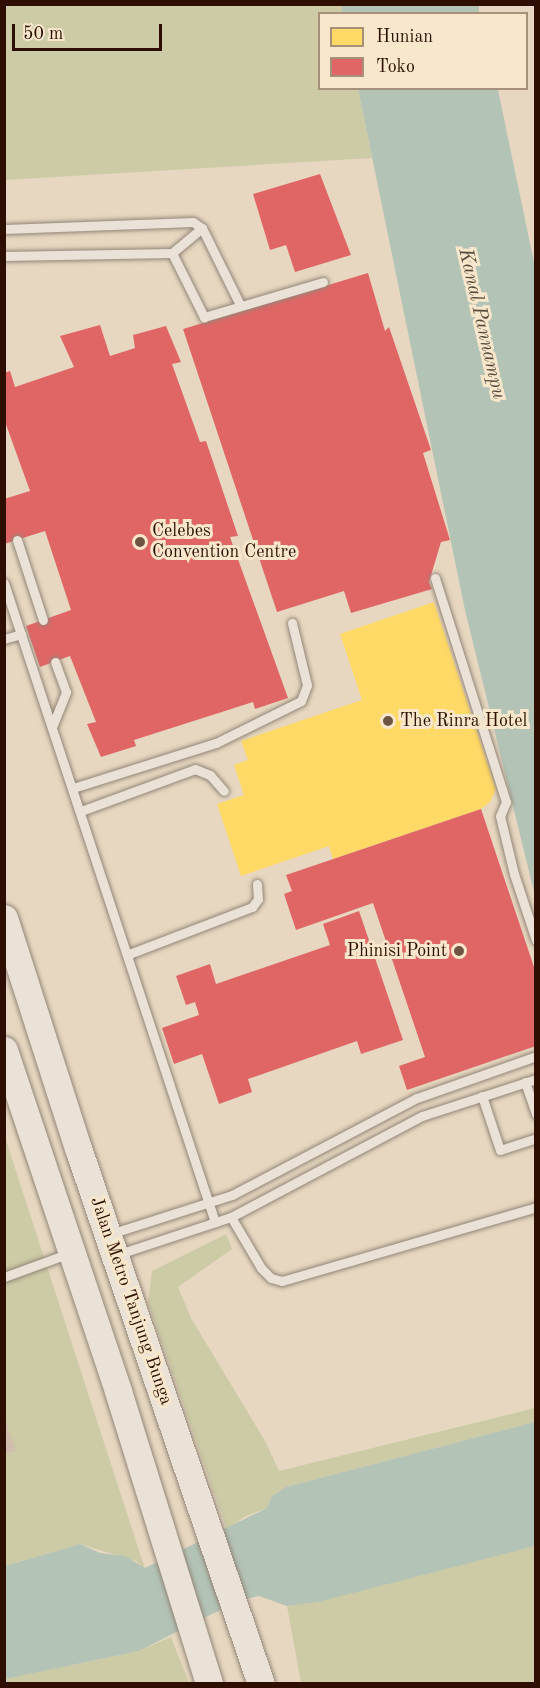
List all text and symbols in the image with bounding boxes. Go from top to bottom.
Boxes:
scale bar [15,12,165,50]
legend [318,12,528,90]
text: 50 m [23,25,63,43]
text: Hunian [376,28,433,46]
text: Toko [376,58,415,76]
water label: Kanal Pannampu [452,246,510,402]
place label: Celebes Convention Centre [152,521,296,564]
marker: Celebes Convention Centre [133,535,147,549]
place label: The Rinra Hotel [400,710,527,732]
marker: The Rinra Hotel [381,714,395,728]
place label: Phinisi Point [347,940,447,962]
marker: Phinisi Point [452,944,466,958]
street label: Jalan Metro Tanjung Bunga [85,1194,177,1408]

